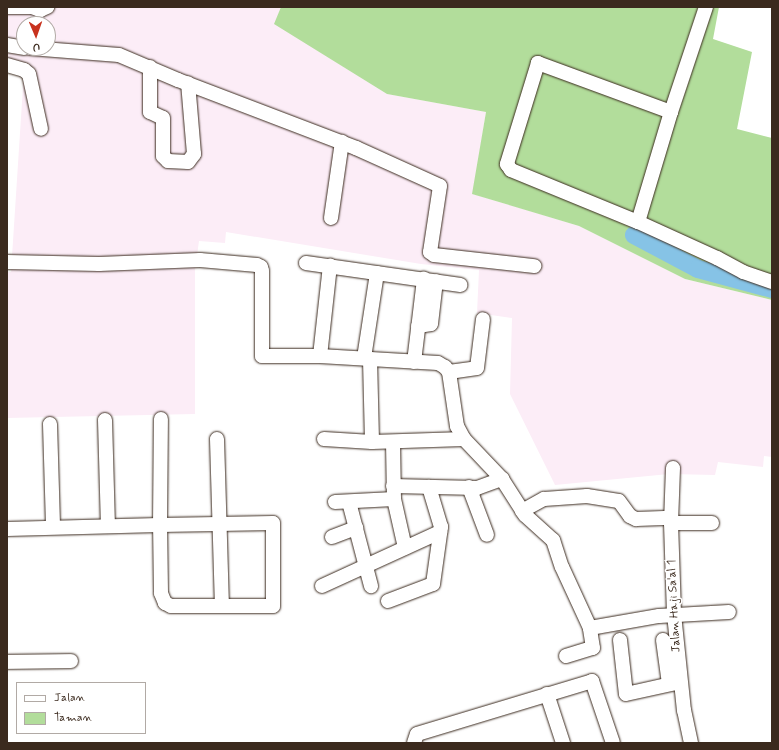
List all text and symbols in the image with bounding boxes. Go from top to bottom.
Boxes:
north arrow [16,16,56,56]
text: U [33,40,40,54]
street label: Jalan Haji Sa'al 1 [665,559,685,653]
legend [16,682,146,734]
text: Jalan [54,690,85,706]
text: Taman [54,710,92,726]

